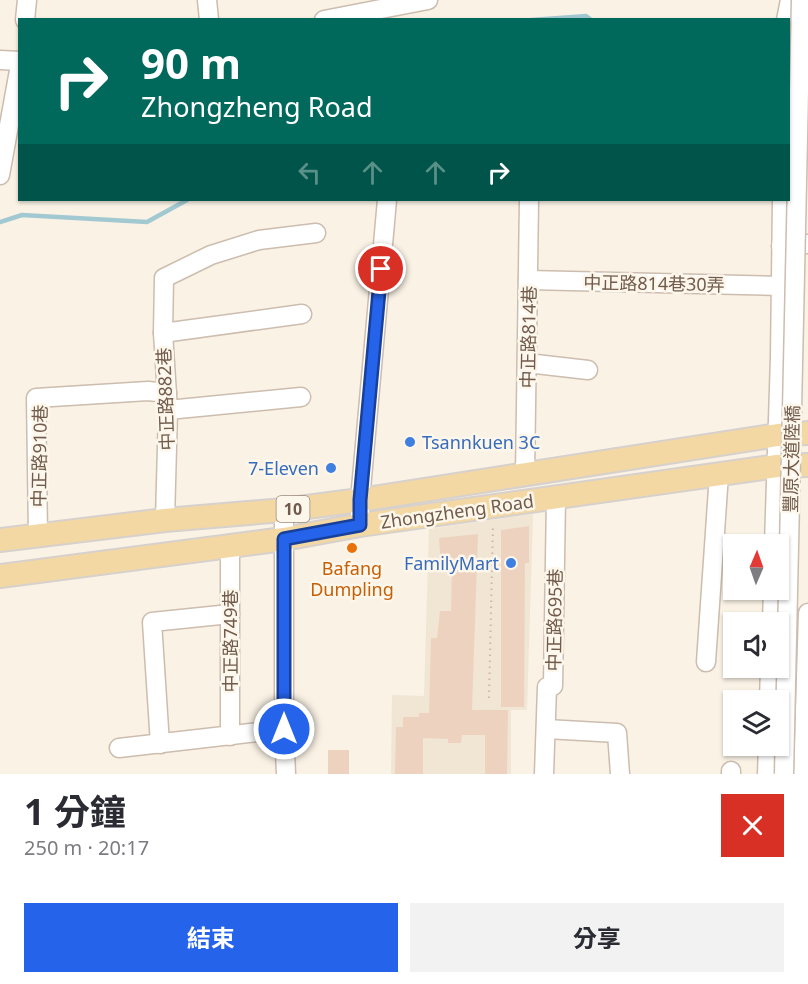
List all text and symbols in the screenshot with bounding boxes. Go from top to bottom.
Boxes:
text: 90 m [141,34,241,91]
icon: right [42,42,120,120]
text: Zhongzheng Road [141,88,373,125]
icon: left [293,156,326,189]
icon: ahead [356,156,389,189]
icon: ahead [419,156,452,189]
icon: right [482,156,515,189]
pin [355,243,406,294]
icon: arrive [364,252,397,285]
street label: 中正路814巷30弄 [583,270,725,296]
street label: 中正路814巷 [515,285,541,389]
street label: 中正路882巷 [151,347,179,451]
street label: 中正路910巷 [26,404,52,508]
street label: 豐原大道陸橋 [778,405,804,513]
place label: Tsannkuen 3C [422,430,540,454]
marker: Tsannkuen 3C [403,435,417,449]
place label: 7-Eleven [248,456,319,480]
marker: 7-Eleven [324,461,338,475]
street label: Zhongzheng Road [379,488,535,534]
road number: 10 [276,496,310,522]
north arrow [723,534,789,600]
map controls [723,534,789,756]
marker: Bafang Dumpling [345,541,359,555]
place label: FamilyMart [404,551,500,575]
place label: Bafang Dumpling [310,556,394,601]
marker: FamilyMart [504,556,518,570]
street label: 中正路695巷 [541,568,567,672]
street label: 中正路749巷 [218,590,242,692]
button: sound [723,612,789,678]
button: layers [723,690,789,756]
position arrow [252,697,316,761]
text: 1 分鐘 [24,787,126,836]
button: close [721,794,784,857]
text: 250 m · 20:17 [24,834,149,861]
button: 結束 [24,903,398,972]
button: 分享 [410,903,784,972]

